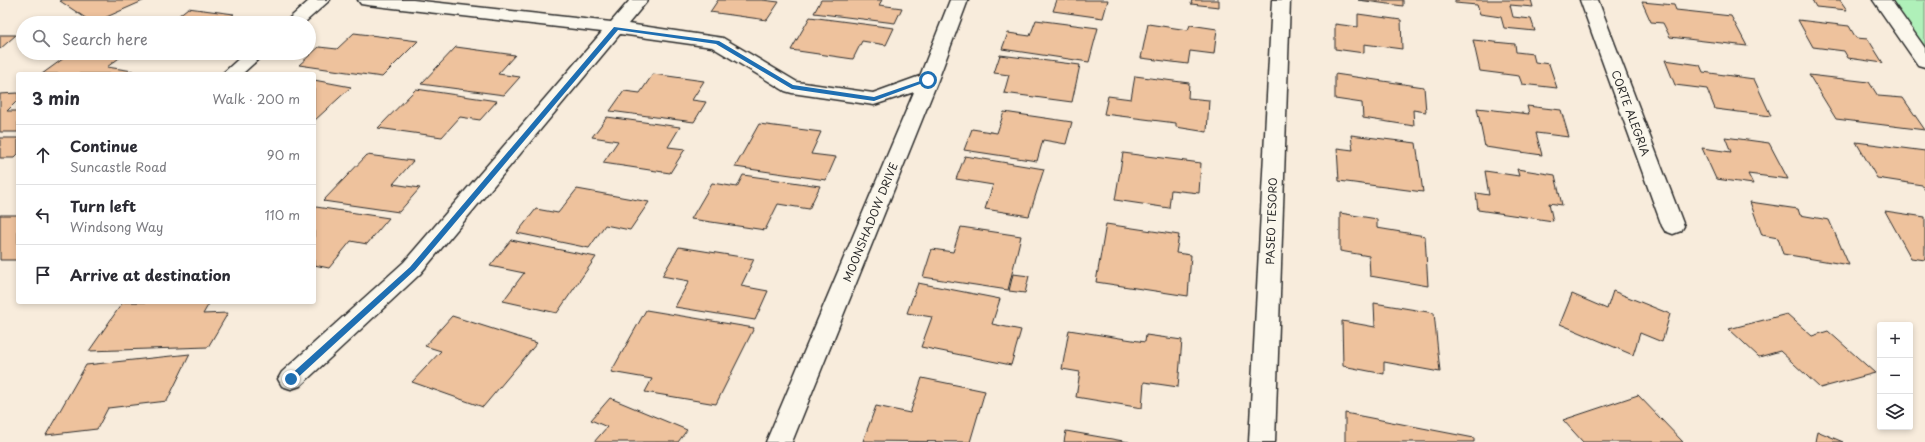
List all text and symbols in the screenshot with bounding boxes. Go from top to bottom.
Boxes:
search box [16,16,316,60]
icon: search [30,27,52,49]
text: Search here [62,27,148,50]
street label: CORTE ALEGRIA [1608,68,1655,159]
route start [919,71,937,89]
text: 3 min [32,85,80,111]
text: Walk · 200 m [212,89,300,108]
text: Continue [70,134,138,157]
icon: ahead [32,144,54,166]
text: 90 m [267,145,300,164]
text: Suncastle Road [70,157,167,176]
street label: MOONSHADOW DRIVE [838,160,902,284]
street label: PASEO TESORO [1261,177,1281,265]
text: Turn left [70,194,136,217]
icon: left [32,204,54,226]
text: 110 m [265,205,300,224]
text: Windsong Way [70,217,163,236]
text: Arrive at destination [70,263,231,286]
icon: arrive [32,264,54,286]
map controls [1877,322,1913,430]
button: + [1877,322,1913,358]
button: − [1877,358,1913,394]
route end [282,370,300,388]
button: layers [1877,394,1913,430]

